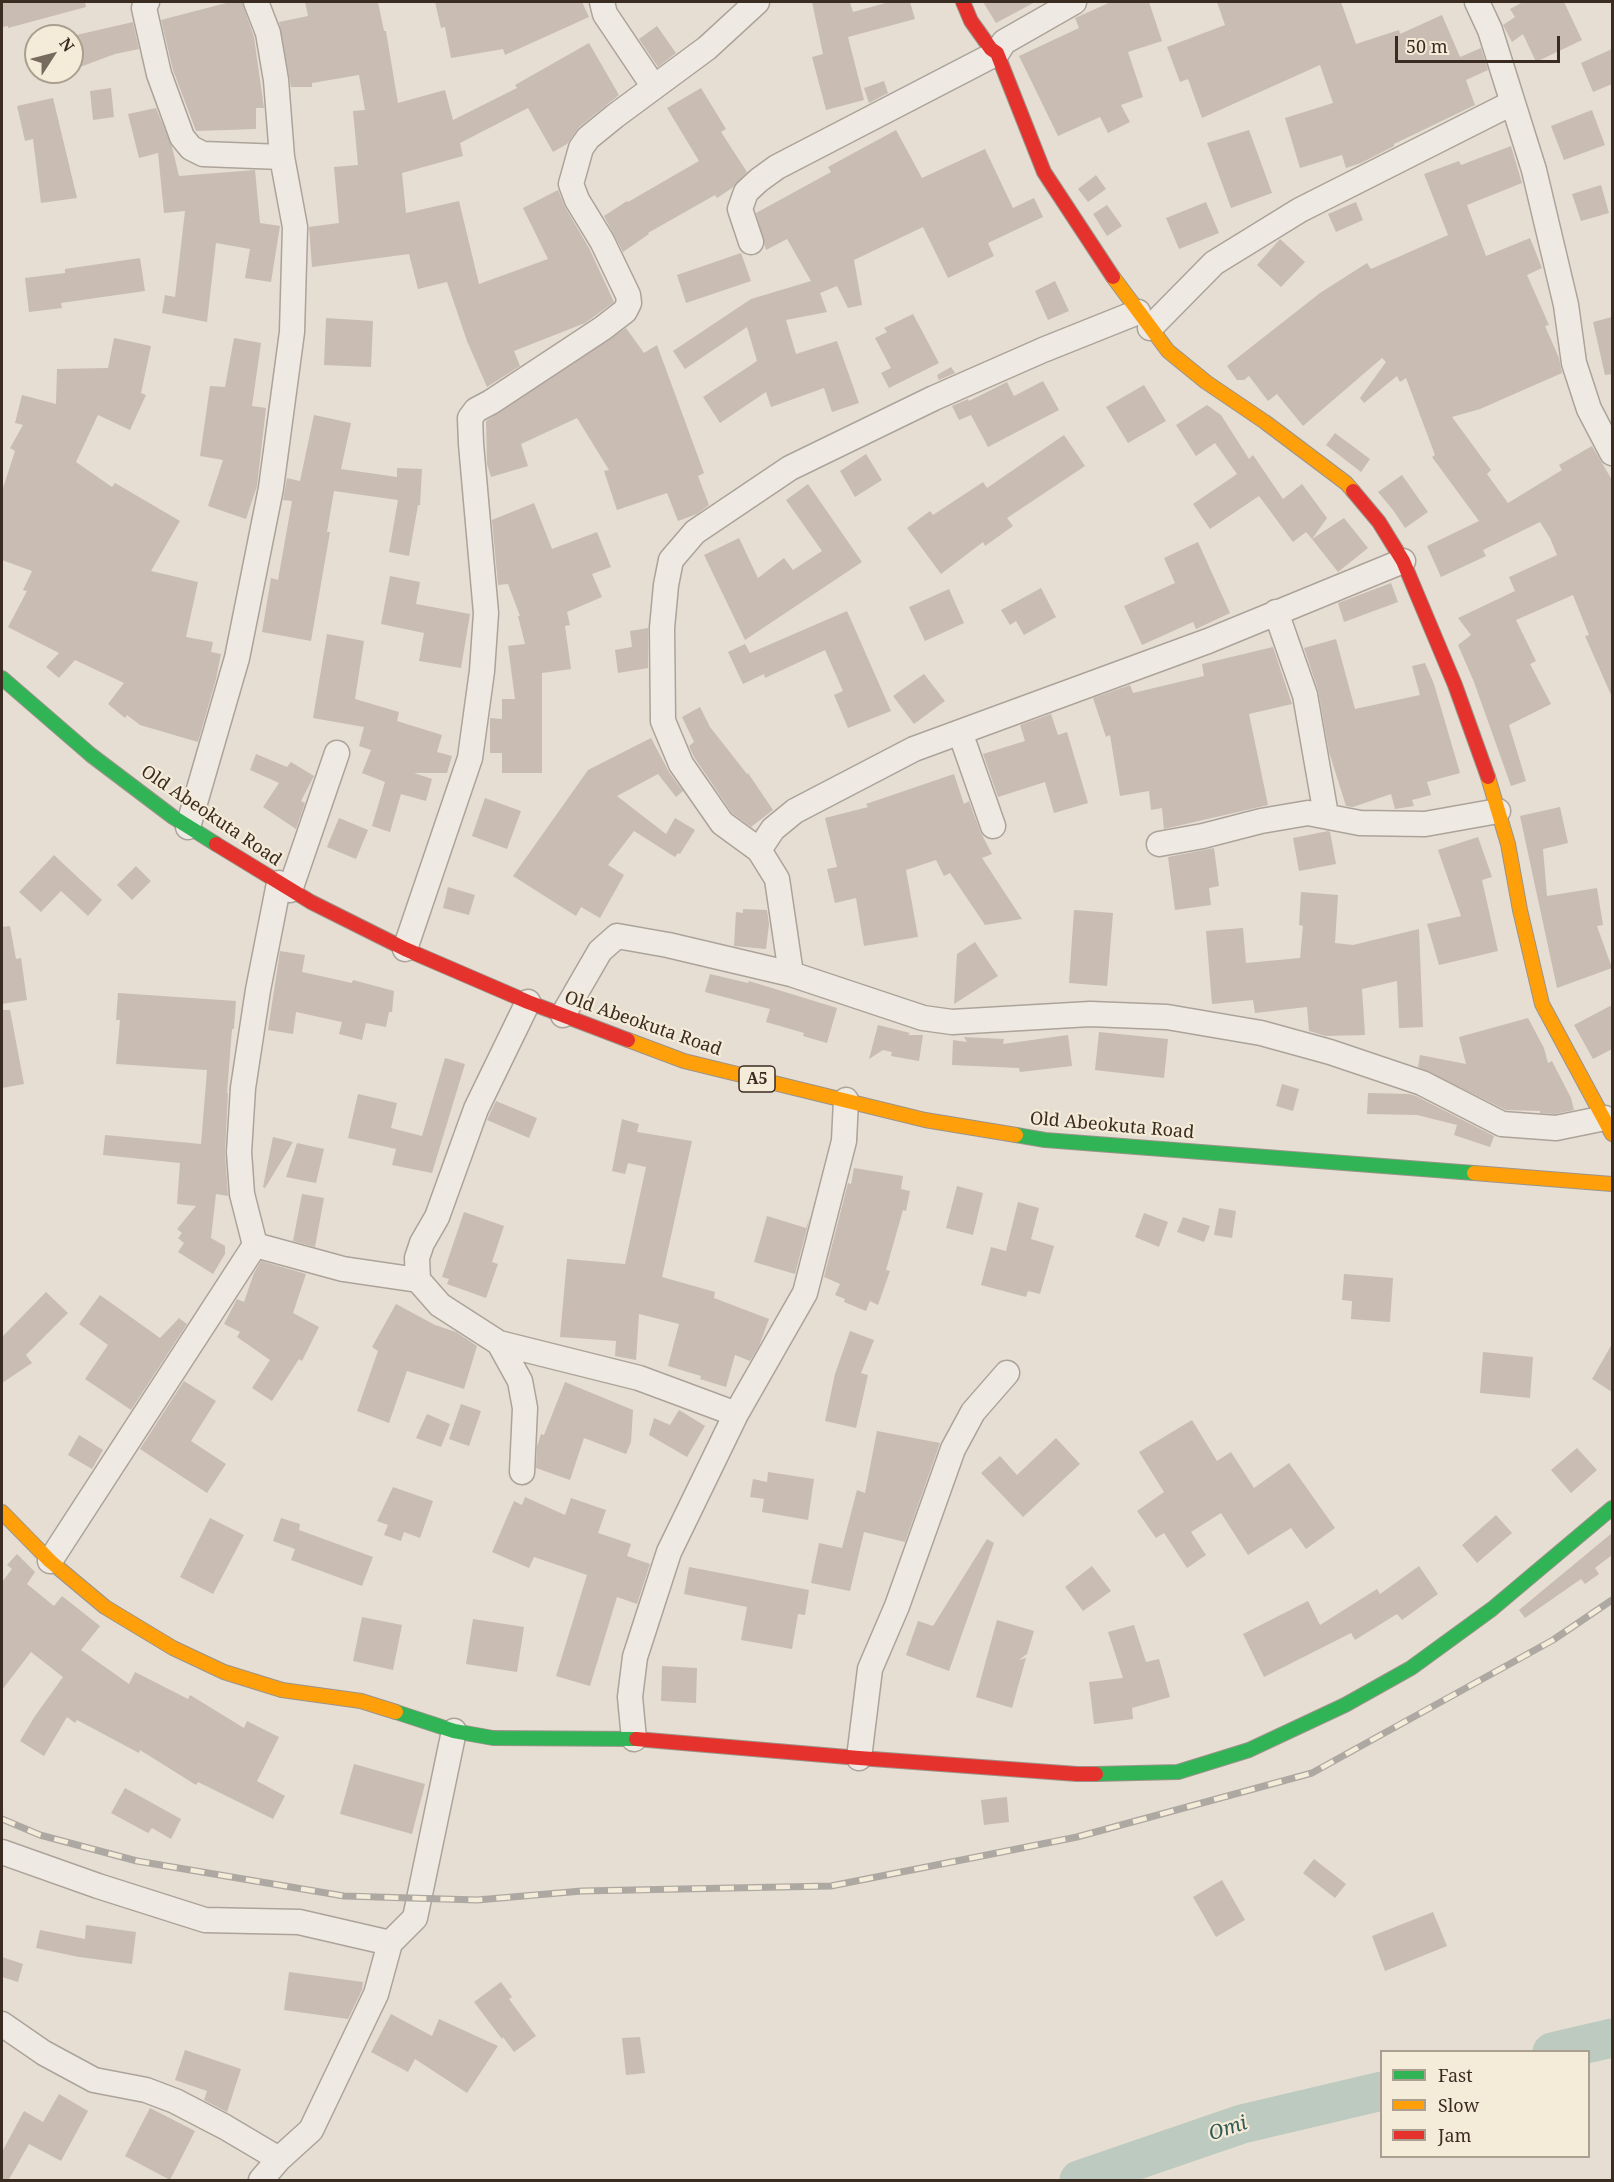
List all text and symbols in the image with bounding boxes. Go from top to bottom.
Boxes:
north arrow [24,24,84,84]
scale bar [1398,24,1563,62]
text: N [54,33,80,56]
text: 50 m [1406,34,1448,58]
street label: Old Abeokuta Road [137,761,285,871]
street label: Old Abeokuta Road [562,987,724,1061]
road number: A5 [739,1066,775,1092]
street label: Old Abeokuta Road [1029,1108,1195,1144]
legend [1380,2050,1590,2158]
text: Fast [1438,2063,1473,2087]
text: Slow [1438,2093,1479,2117]
water label: Omi [1206,2112,1250,2146]
text: Jam [1438,2123,1472,2147]

